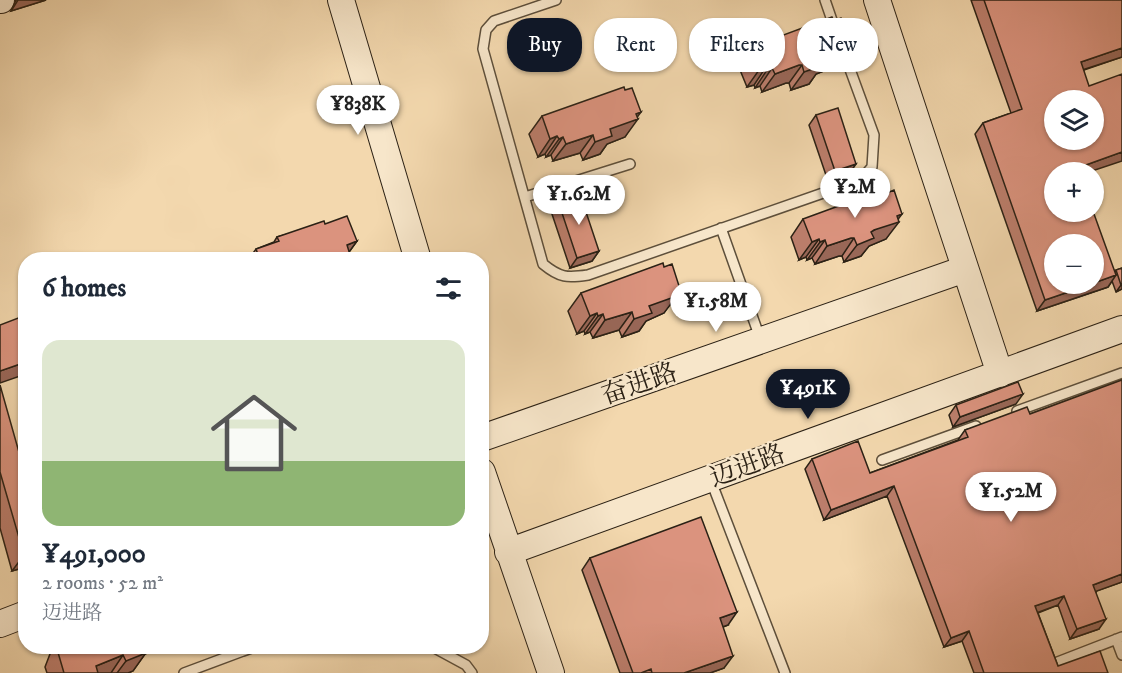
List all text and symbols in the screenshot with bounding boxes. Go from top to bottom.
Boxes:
chip: Buy [507,18,582,72]
chip: Rent [594,18,677,72]
chip: Filters [689,18,785,72]
chip: New [797,18,878,72]
pin: ¥838K [316,85,400,136]
map controls [1044,90,1104,294]
button: layers [1044,90,1104,150]
text: ¥838K [331,92,385,117]
button: + [1044,162,1104,222]
pin: ¥2M [826,168,884,219]
pin: ¥1.62M [530,175,628,226]
text: ¥2M [834,175,876,200]
text: ¥1.62M [547,182,611,207]
button: − [1044,234,1104,294]
text: 6 homes [42,272,126,305]
icon: filters [432,272,465,305]
pin: ¥1.58M [667,282,765,333]
text: ¥1.58M [684,289,748,314]
street label: 奋进路 [597,356,682,413]
pin: ¥491K [766,369,850,420]
text: ¥491K [780,376,836,401]
icon: home [200,379,308,487]
street label: 迈进路 [705,438,790,495]
pin: ¥1.52M [962,472,1060,523]
text: ¥1.52M [979,479,1043,504]
text: ¥491,000 [42,538,146,571]
text: 2 rooms · 52 m² [42,571,163,596]
text: 迈进路 [42,601,102,626]

